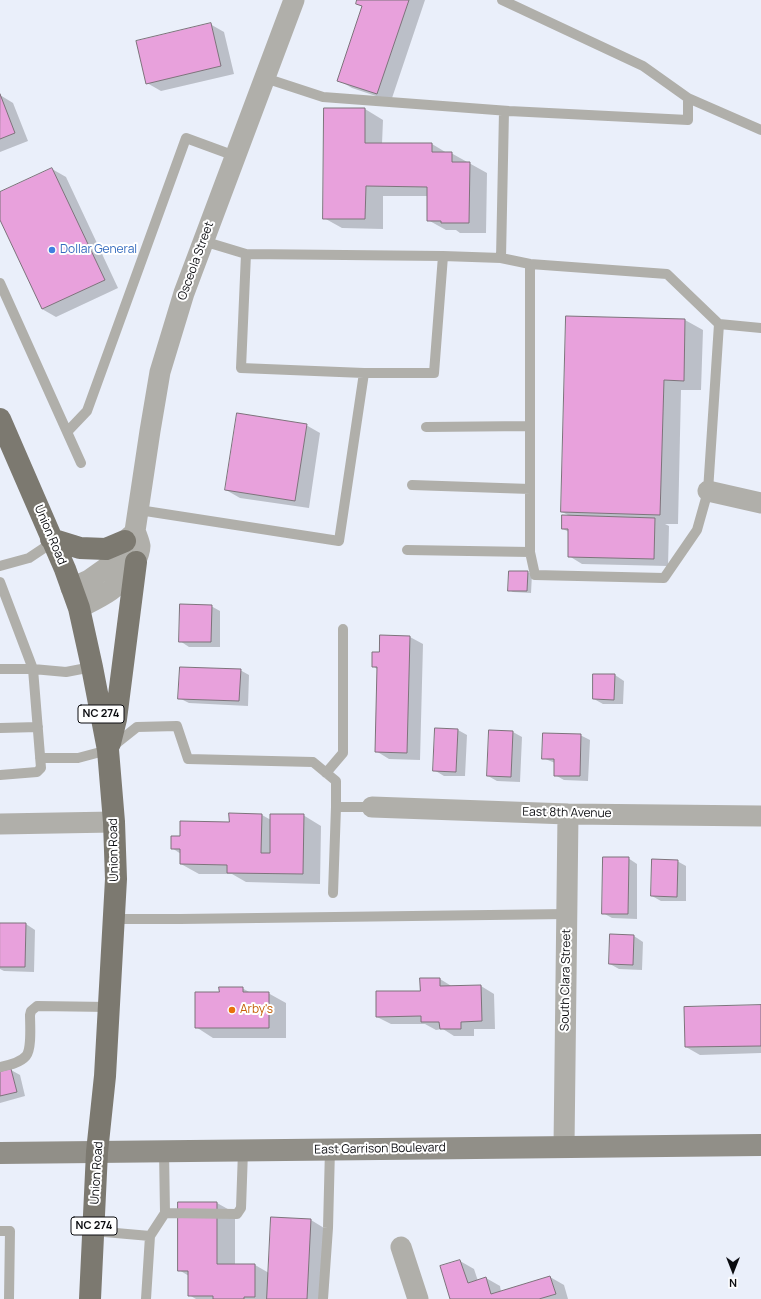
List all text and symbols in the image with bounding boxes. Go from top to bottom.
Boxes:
street label: Osceola Street [175,220,217,302]
place label: Dollar General [60,243,137,257]
marker: Dollar General [47,245,57,255]
street label: Union Road [31,503,69,567]
road number: NC 274 [78,705,124,723]
street label: East 8th Avenue [522,805,612,821]
street label: Union Road [106,818,122,882]
street label: South Clara Street [558,929,574,1031]
place label: Arby's [240,1003,273,1017]
marker: Arby's [227,1005,237,1015]
street label: Union Road [88,1141,106,1205]
street label: East Garrison Boulevard [314,1141,446,1157]
road number: NC 274 [71,1217,117,1235]
north arrow [713,1251,753,1291]
text: N [729,1276,737,1291]

